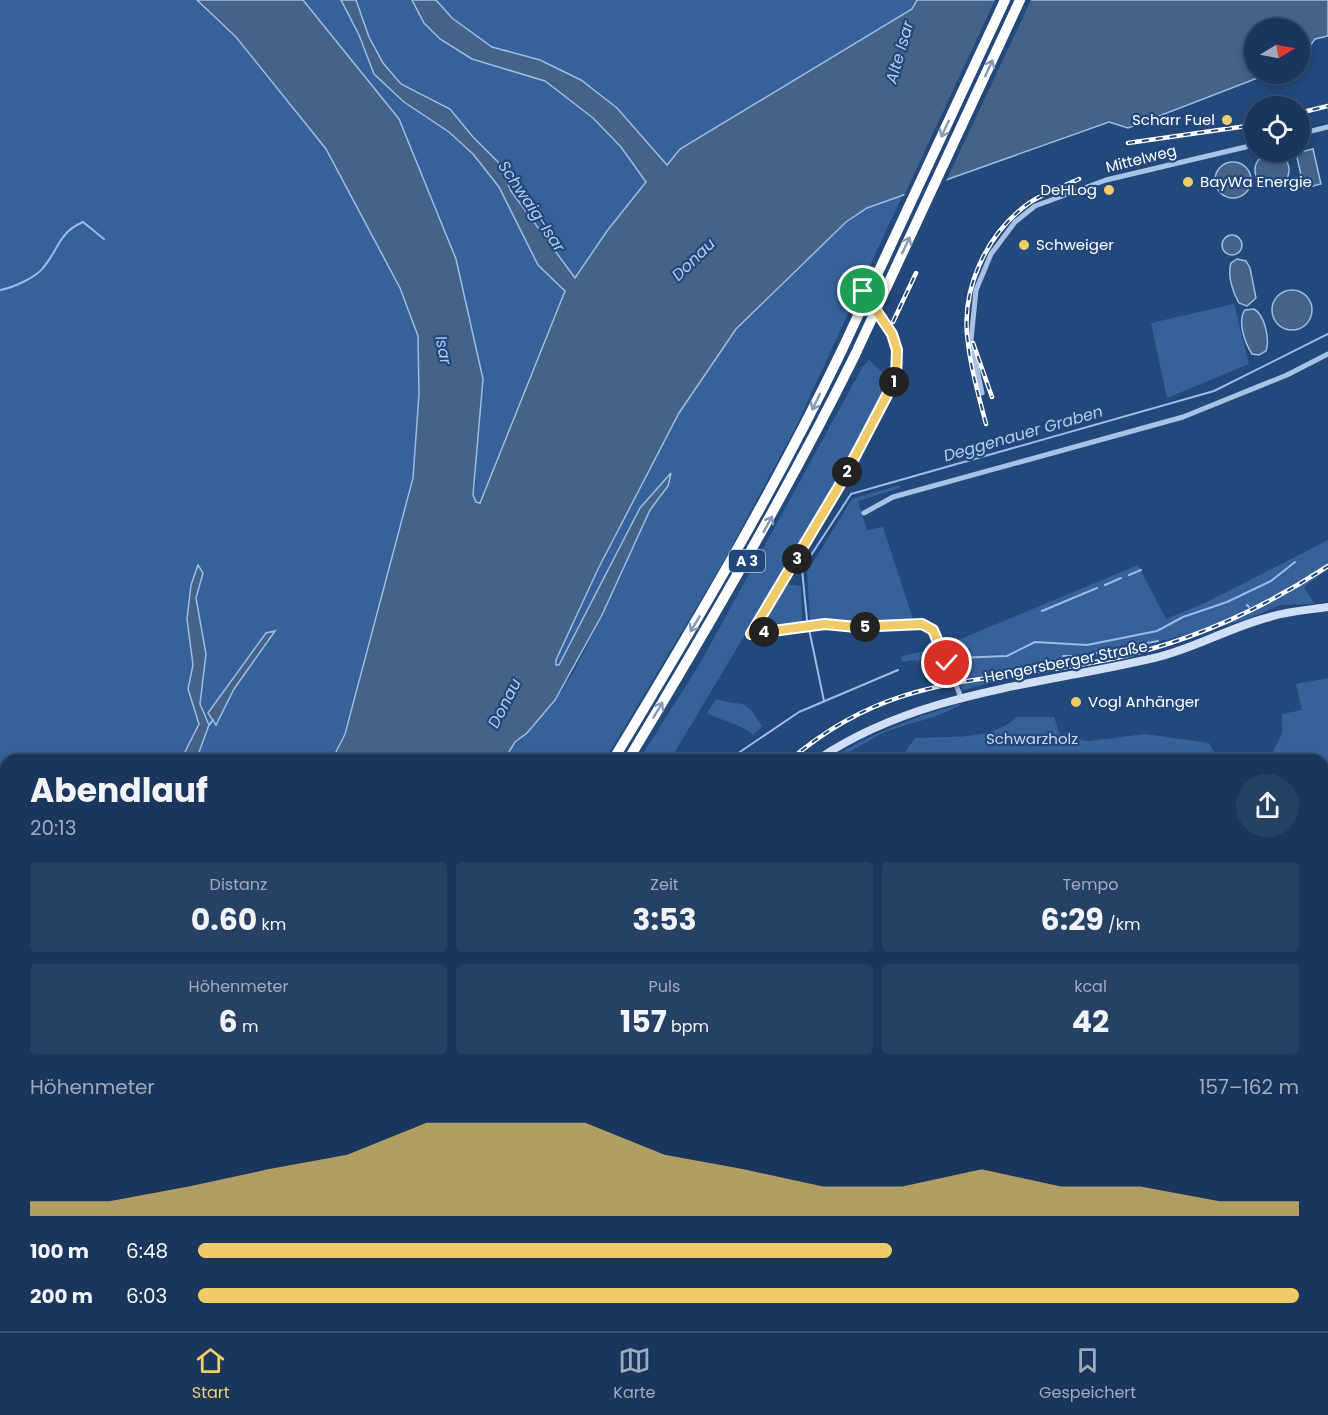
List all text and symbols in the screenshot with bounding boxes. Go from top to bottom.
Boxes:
water label: Alte Isar [879,17,920,87]
north arrow [1244,18,1310,84]
map controls [1244,18,1310,162]
one-way arrow [983,59,995,77]
button: locate [1244,96,1310,162]
place label: Scharr Fuel [1132,109,1215,130]
marker: Scharr Fuel [1220,113,1234,127]
one-way arrow [939,120,951,138]
street label: Mittelweg [1103,140,1178,177]
water label: Schwaig-Isar [492,156,571,257]
place label: BayWa Energie [1200,171,1312,192]
marker: BayWa Energie [1181,175,1195,189]
place label: DeHLog [1040,179,1097,200]
marker: DeHLog [1102,183,1116,197]
water label: Donau [666,233,720,286]
place label: Schweiger [1036,234,1114,255]
one-way arrow [901,236,913,254]
marker: Schweiger [1017,238,1031,252]
pin [837,265,888,316]
icon: arrive [846,274,879,307]
water label: Isar [429,334,458,368]
pin: 1 [879,367,909,397]
text: 1 [891,370,897,393]
one-way arrow [810,393,822,411]
water label: Deggenauer Graben [941,400,1106,467]
pin: 2 [832,457,862,487]
text: 2 [842,460,852,483]
one-way arrow [762,516,774,533]
pin: 3 [782,544,812,574]
text: 3 [792,547,802,570]
road number: A 3 [729,550,765,572]
pin: 5 [850,612,880,642]
one-way arrow [689,615,701,632]
text: 5 [860,615,870,638]
pin: 4 [749,617,779,647]
text: 4 [759,620,769,643]
street label: Hengersberger Straße [983,635,1149,688]
pin [921,637,972,688]
icon: check [930,646,963,679]
water label: Donau [482,674,527,732]
place label: Vogl Anhänger [1088,691,1200,712]
marker: Vogl Anhänger [1069,695,1083,709]
one-way arrow [653,702,665,719]
park label: Schwarzholz [986,728,1078,749]
text: Abendlauf [30,767,208,814]
button: share [1236,774,1299,837]
text: 20:13 [30,814,77,842]
text: Distanz [210,873,267,896]
text: Zeit [650,873,679,896]
text: Tempo [1062,873,1119,896]
text: 0.60 [191,898,257,941]
text: 3:53 [632,898,697,941]
text: 6:29 [1041,898,1104,941]
text: km [257,913,286,936]
text: /km [1104,913,1140,936]
text: Höhenmeter [189,975,288,998]
text: Puls [649,975,680,998]
text: kcal [1074,975,1107,998]
text: 6 [219,1000,238,1043]
text: 157 [620,1000,667,1043]
text: 42 [1072,1000,1109,1043]
text: m [238,1015,258,1038]
text: bpm [667,1015,709,1038]
text: Höhenmeter [30,1073,155,1101]
text: 157–162 m [1199,1073,1299,1101]
text: 100 m [30,1237,89,1265]
text: 6:48 [126,1237,168,1265]
text: 200 m [30,1282,93,1310]
text: 6:03 [126,1282,167,1310]
tab: Start [192,1344,230,1405]
tab: Karte [613,1344,655,1405]
tab: Gespeichert [1039,1344,1136,1405]

